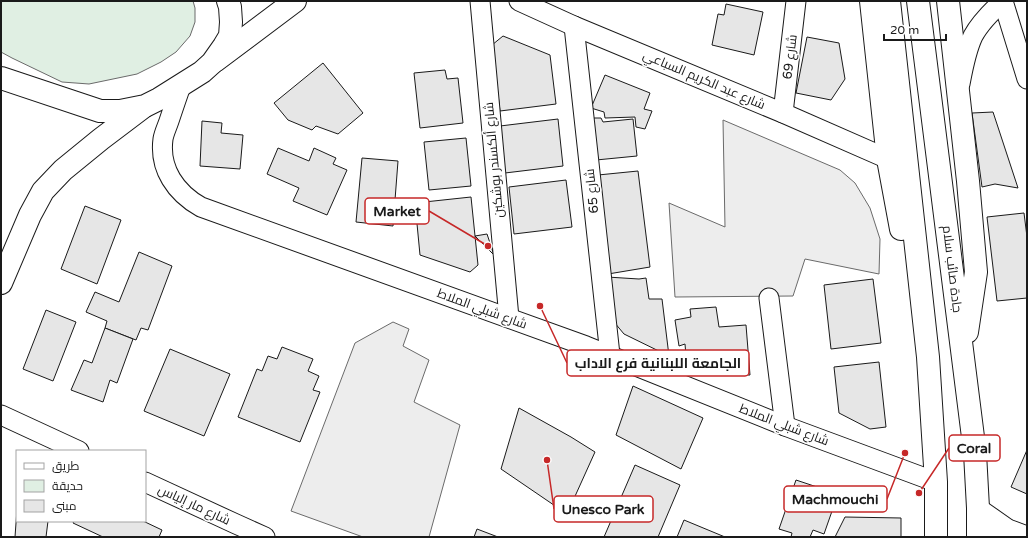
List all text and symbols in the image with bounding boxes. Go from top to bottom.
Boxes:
scale bar [884,16,946,42]
text: 20 m [890,23,919,37]
street label: شارع 69 [779,34,801,80]
street label: شارع عبد الكريم السباعي [640,47,768,115]
street label: شارع ألكسندر بوشكين [480,101,507,219]
street label: شارع 65 [582,168,602,214]
callout: Market [365,198,429,224]
text: Market [373,203,421,220]
street label: جادة صائب سلام [938,224,965,314]
street label: شارع شبلي الملاط [434,285,529,335]
callout: الجامعة اللبنانية فرع الاداب [567,350,749,376]
text: الجامعة اللبنانية فرع الاداب [575,355,741,373]
street label: شارع شبلي الملاط [736,401,831,451]
callout: Coral [949,435,1000,461]
text: Coral [957,440,991,457]
legend [16,450,146,522]
text: طريق [52,459,80,473]
text: حديقة [52,479,83,493]
street label: شارع مار إلياس [155,481,233,529]
callout: Machmouchi [784,486,887,512]
text: Machmouchi [792,491,878,508]
callout: Unesco Park [554,496,653,522]
text: مبنى [52,499,77,513]
text: Unesco Park [562,501,645,518]

